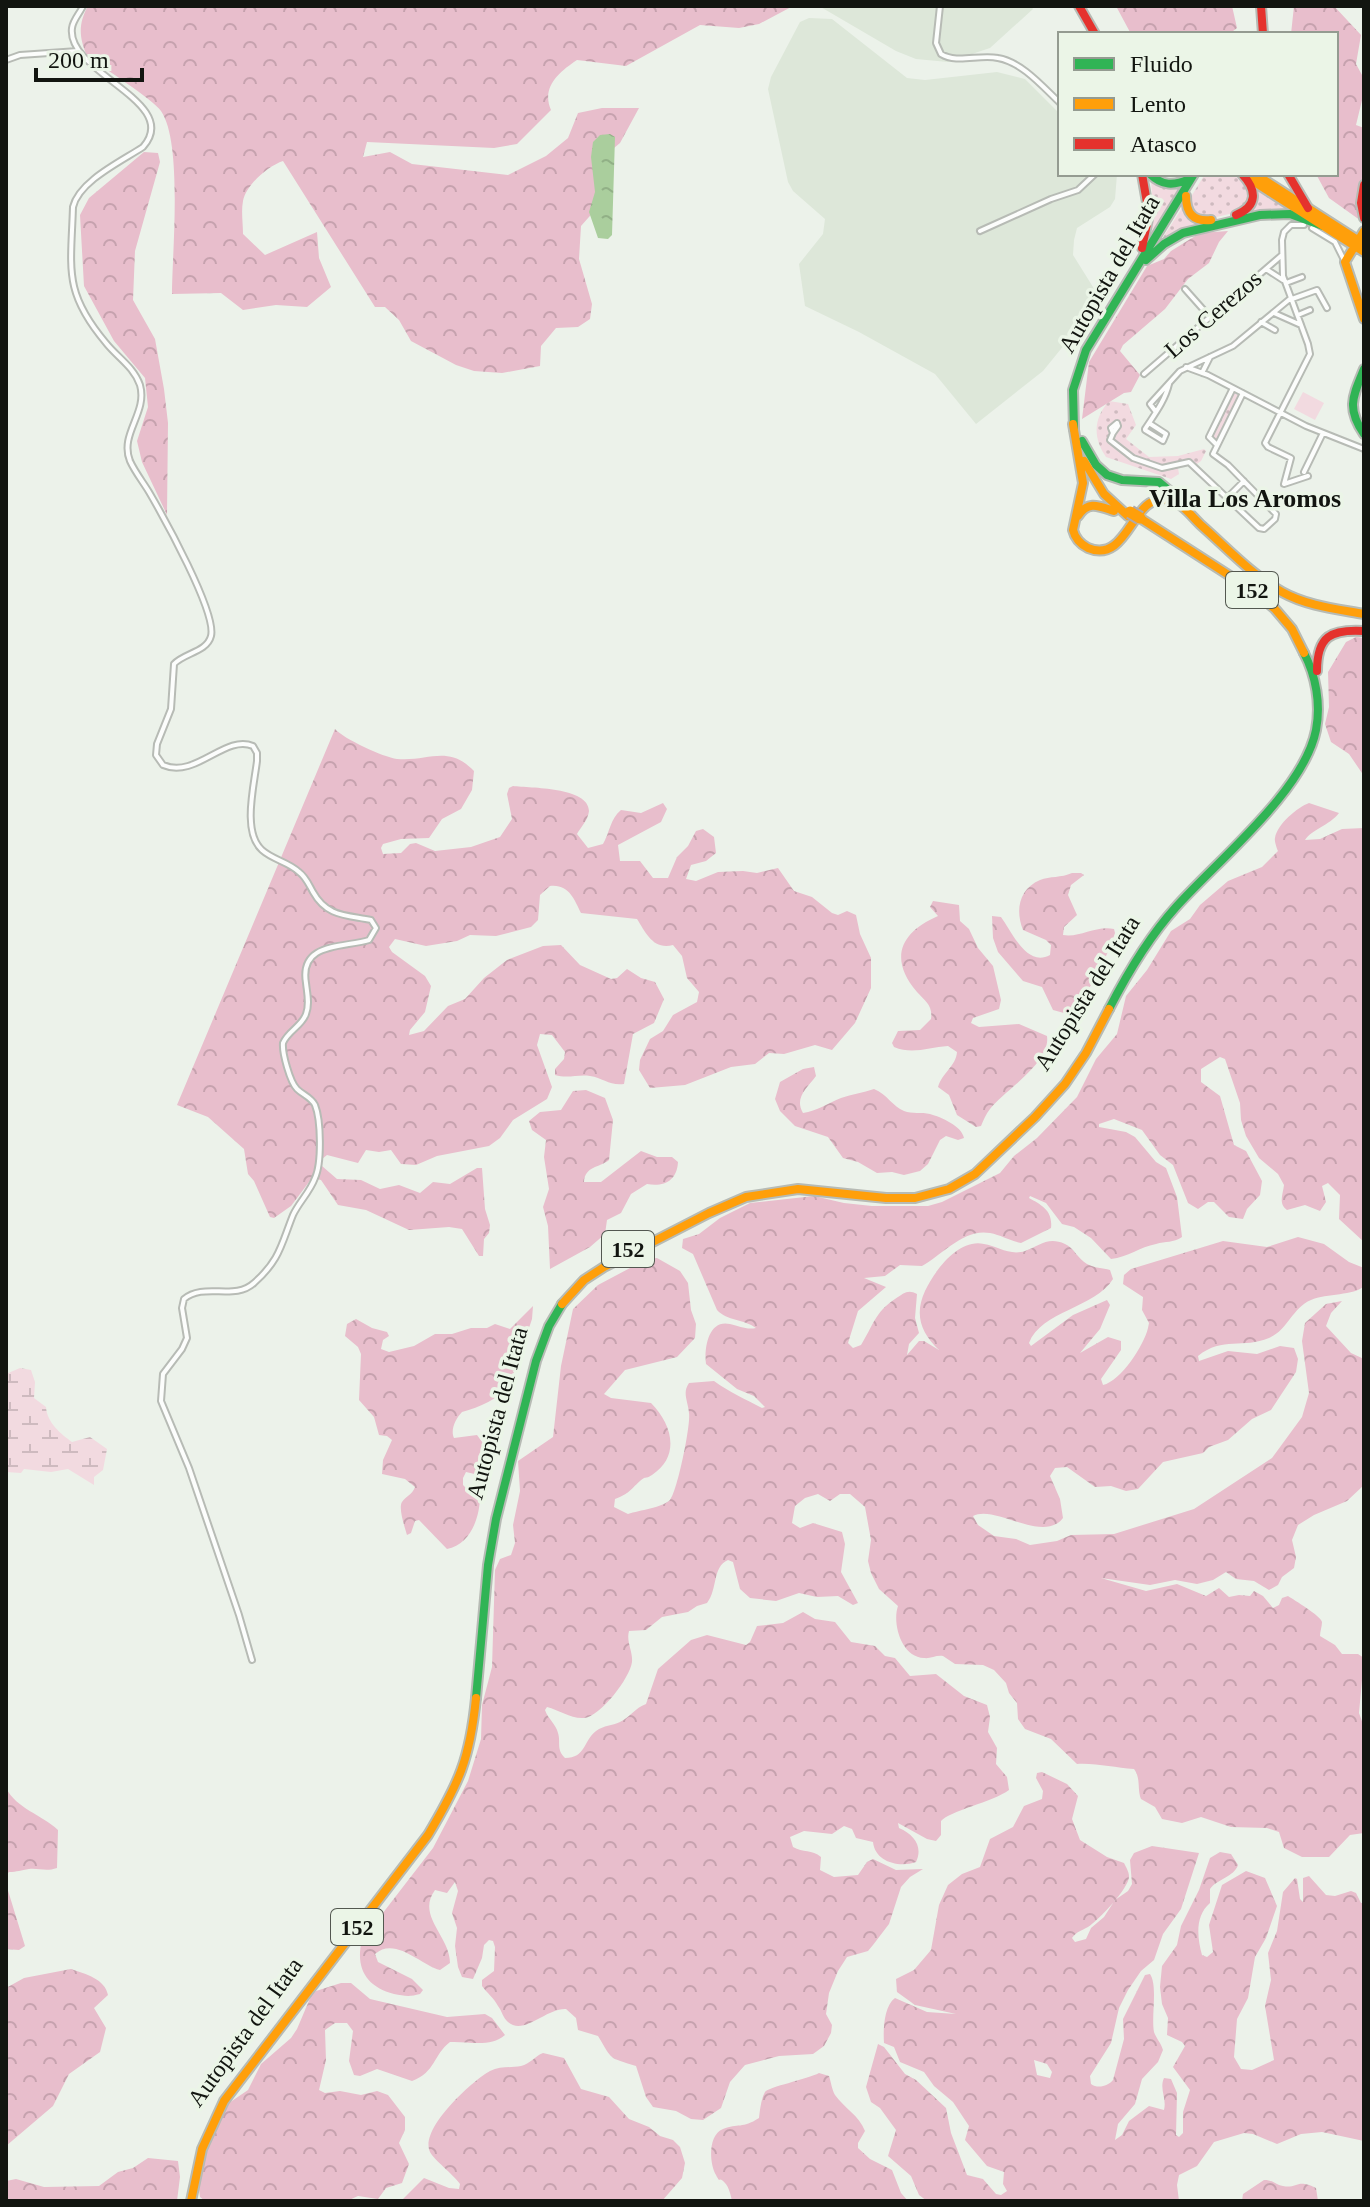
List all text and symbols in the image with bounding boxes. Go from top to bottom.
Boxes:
scale bar [36,32,142,82]
legend [1058,32,1338,176]
text: 200 m [48,47,109,73]
text: Fluido [1130,51,1193,77]
text: Lento [1130,91,1186,117]
text: Atasco [1130,131,1197,157]
street label: Autopista del Itata [1053,190,1165,357]
street label: Los Cerezos [1159,265,1267,363]
district label: Villa Los Aromos [1149,484,1341,513]
road number: 152 [1226,572,1278,608]
street label: Autopista del Itata [1029,911,1145,1075]
road number: 152 [602,1231,654,1267]
street label: Autopista del Itata [462,1324,533,1502]
road number: 152 [331,1909,383,1945]
street label: Autopista del Itata [182,1952,308,2111]

